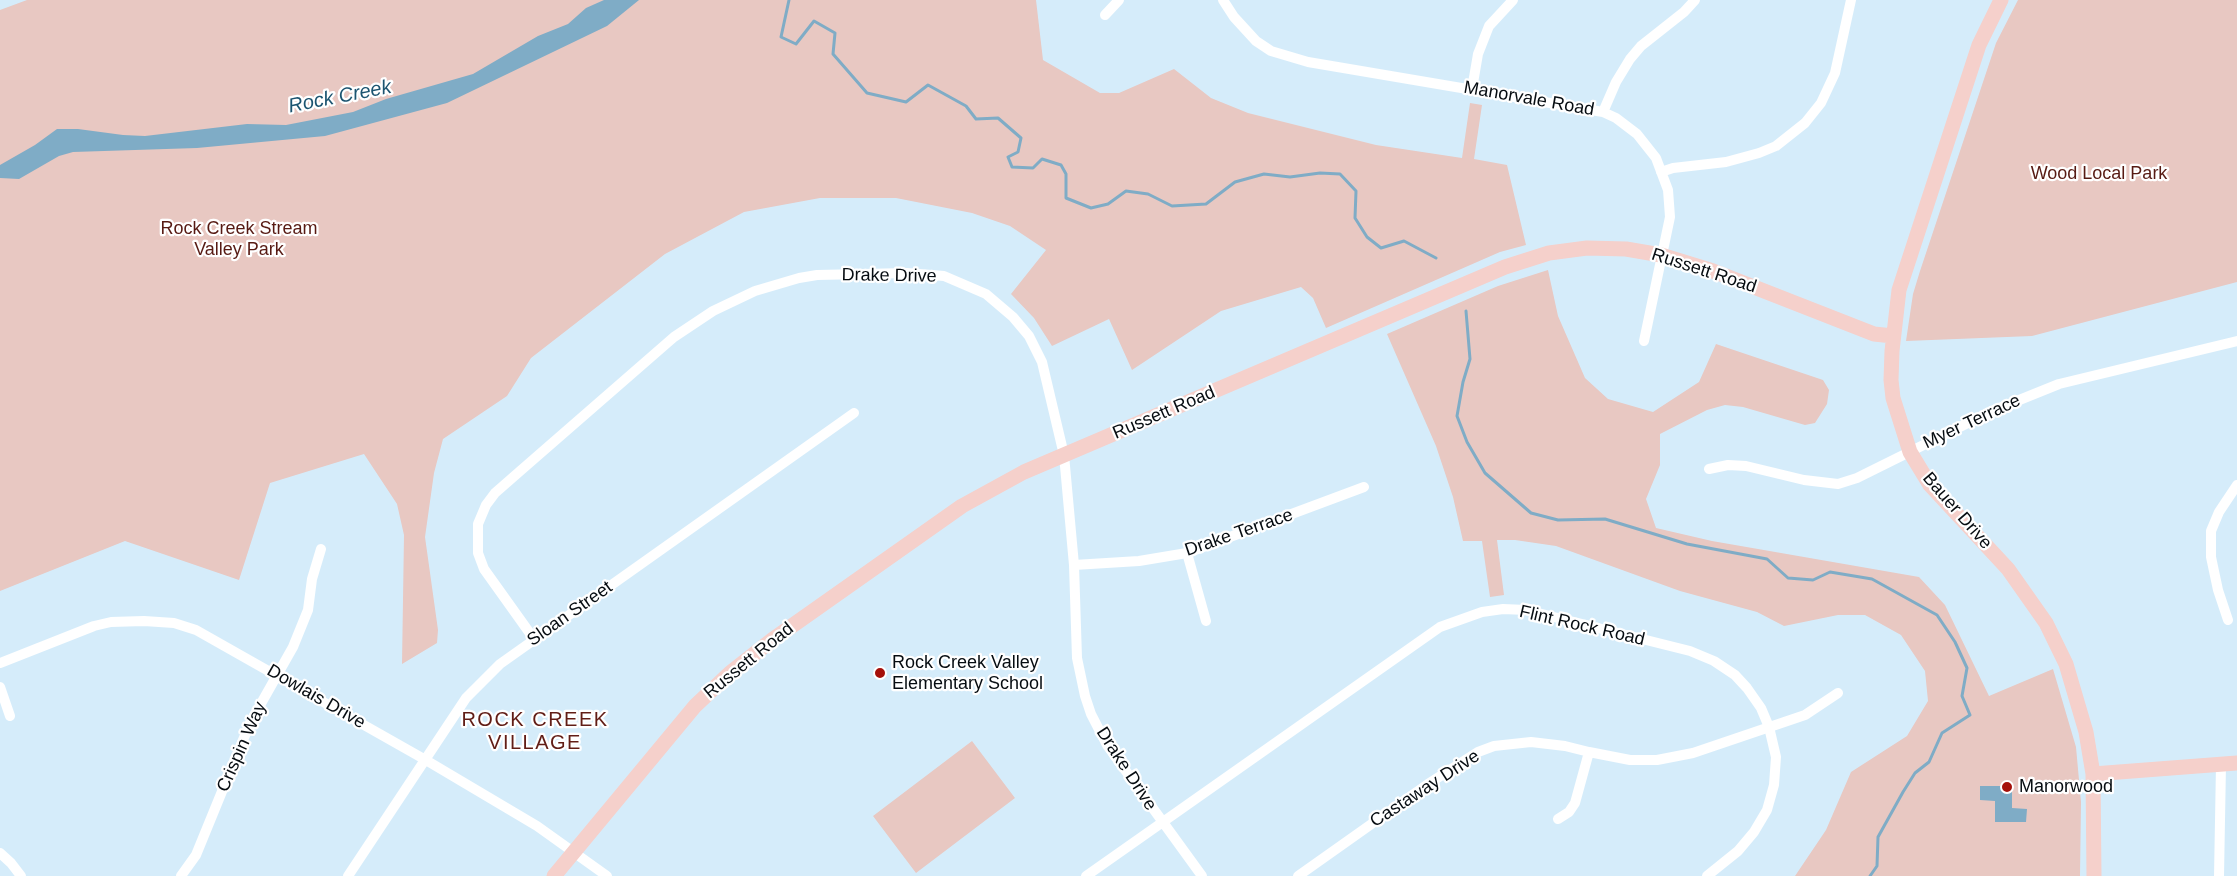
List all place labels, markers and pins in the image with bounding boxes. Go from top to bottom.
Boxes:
place label: Rock Creek Valley Elementary School [892,652,1043,694]
marker: Rock Creek Valley Elementary School [873,666,887,680]
place label: Manorwood [2019,776,2113,798]
marker: Manorwood [2000,780,2014,794]

